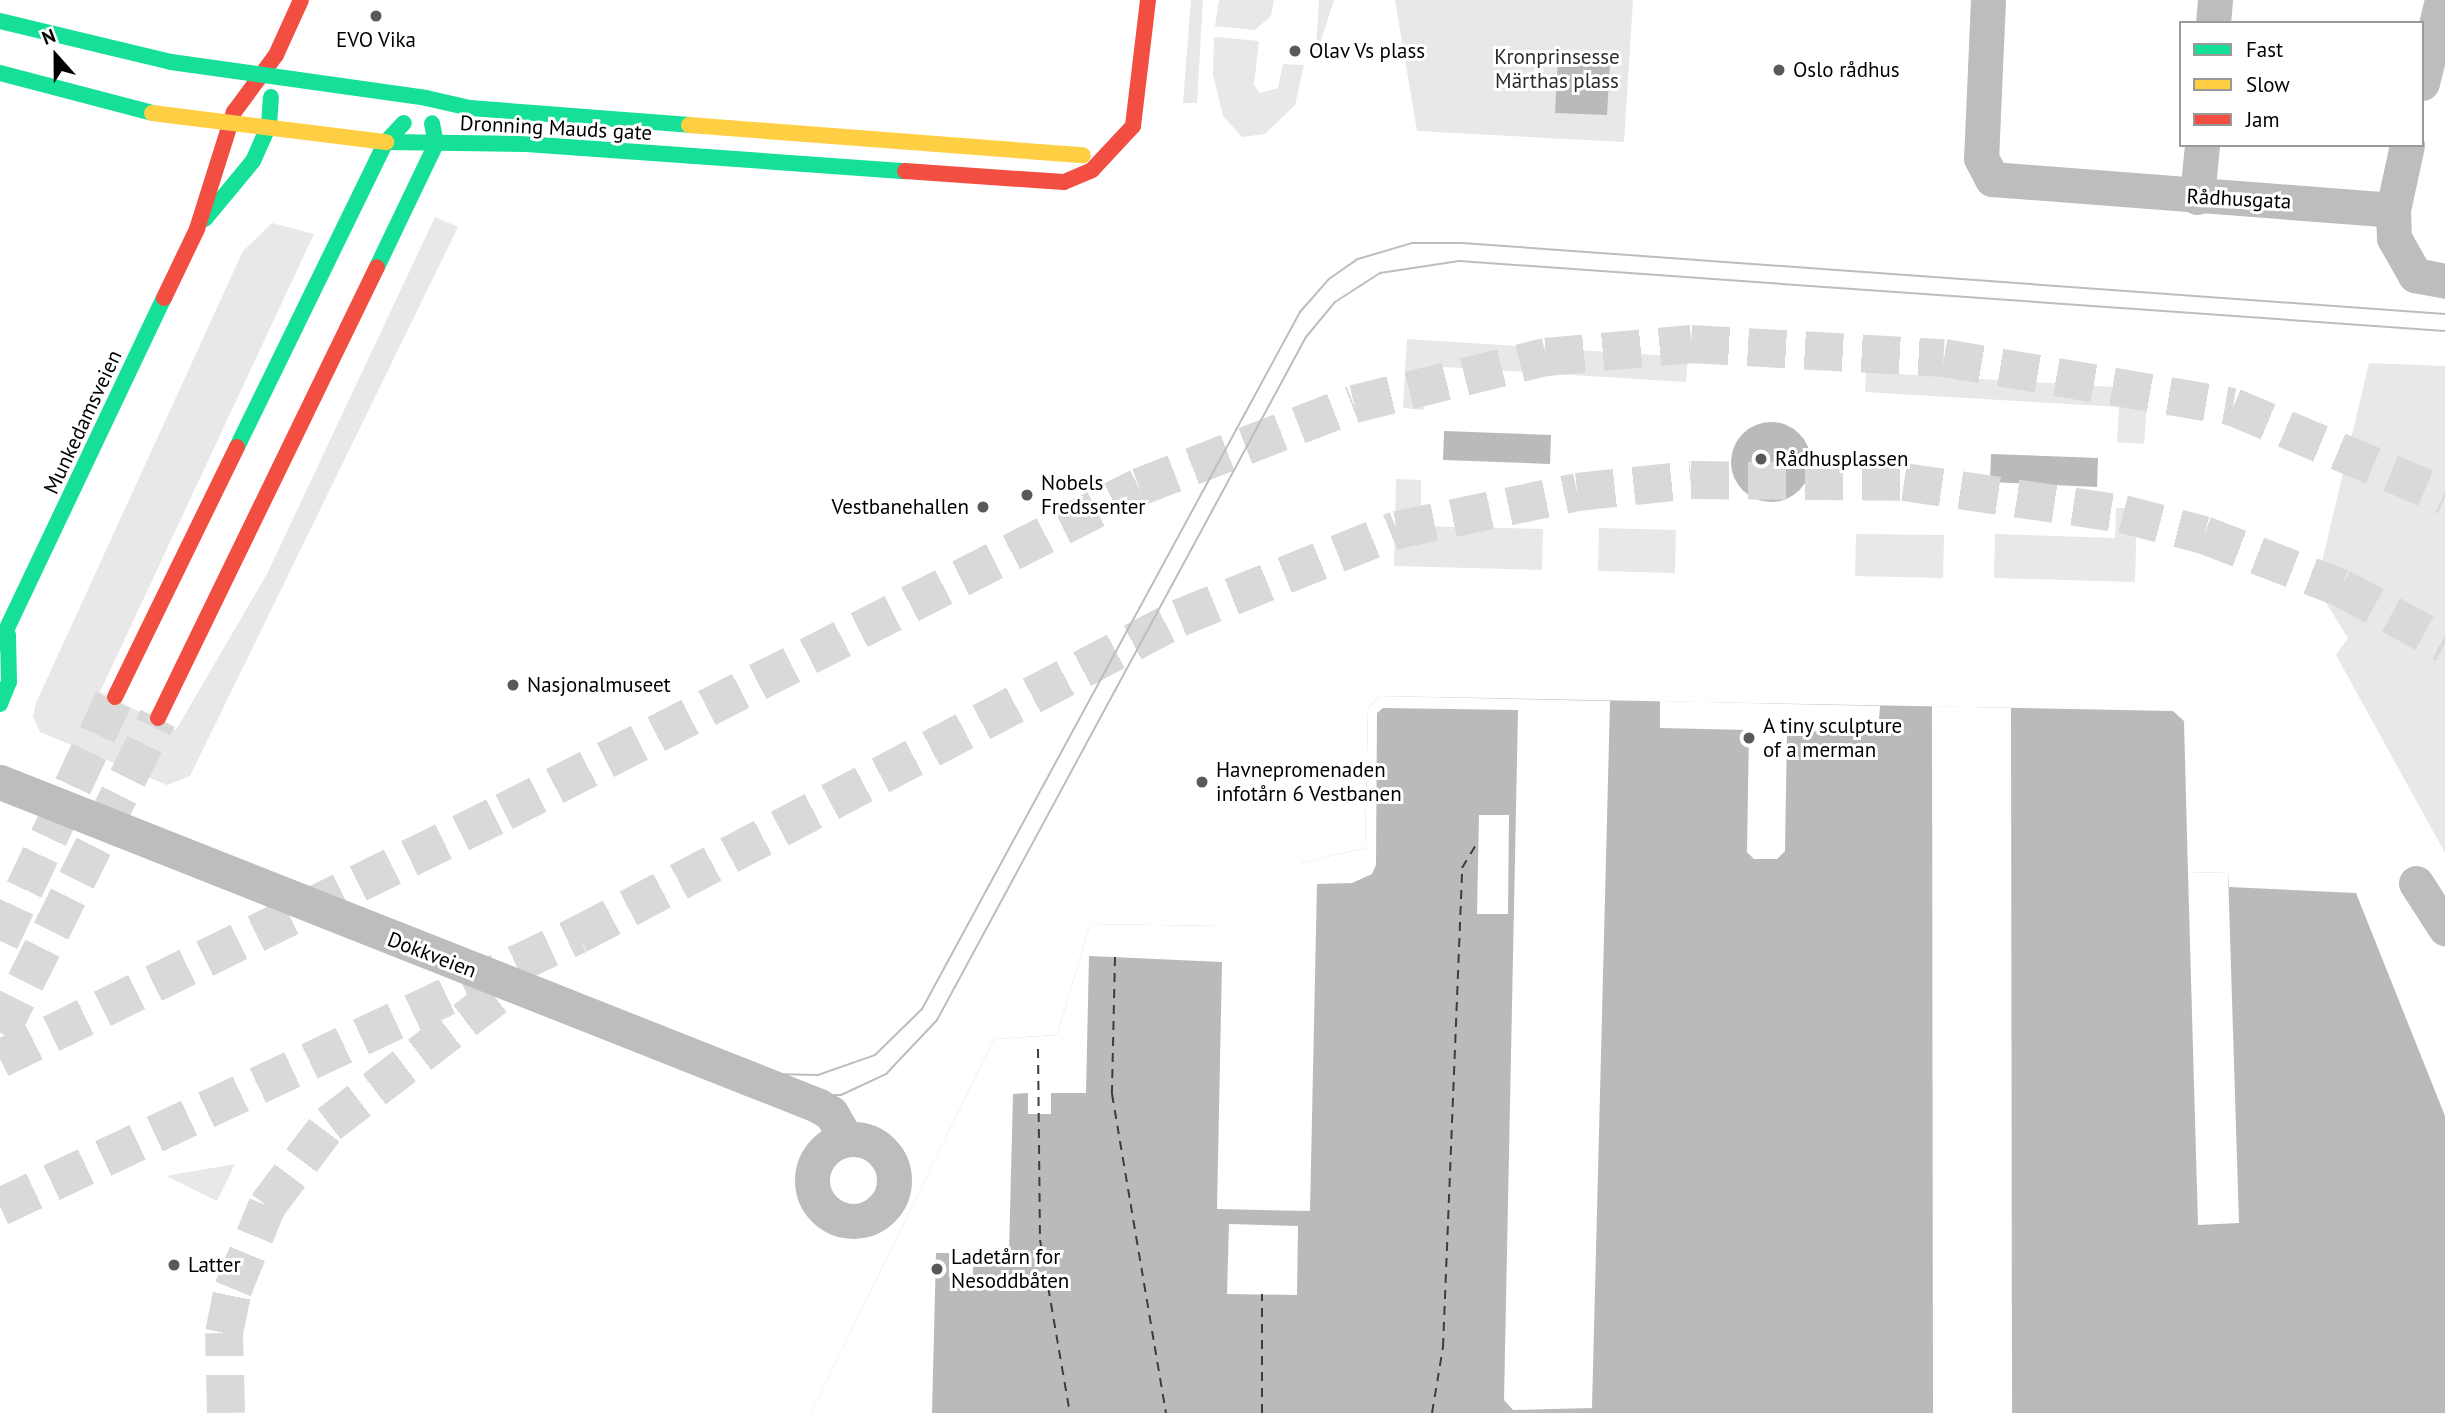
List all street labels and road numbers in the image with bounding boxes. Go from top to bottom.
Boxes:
street label: Dronning Mauds gate [459,110,653,146]
street label: Rådhusgata [2186,184,2292,214]
street label: Munkedamsveien [39,346,127,498]
street label: Dokkveien [384,927,480,983]

